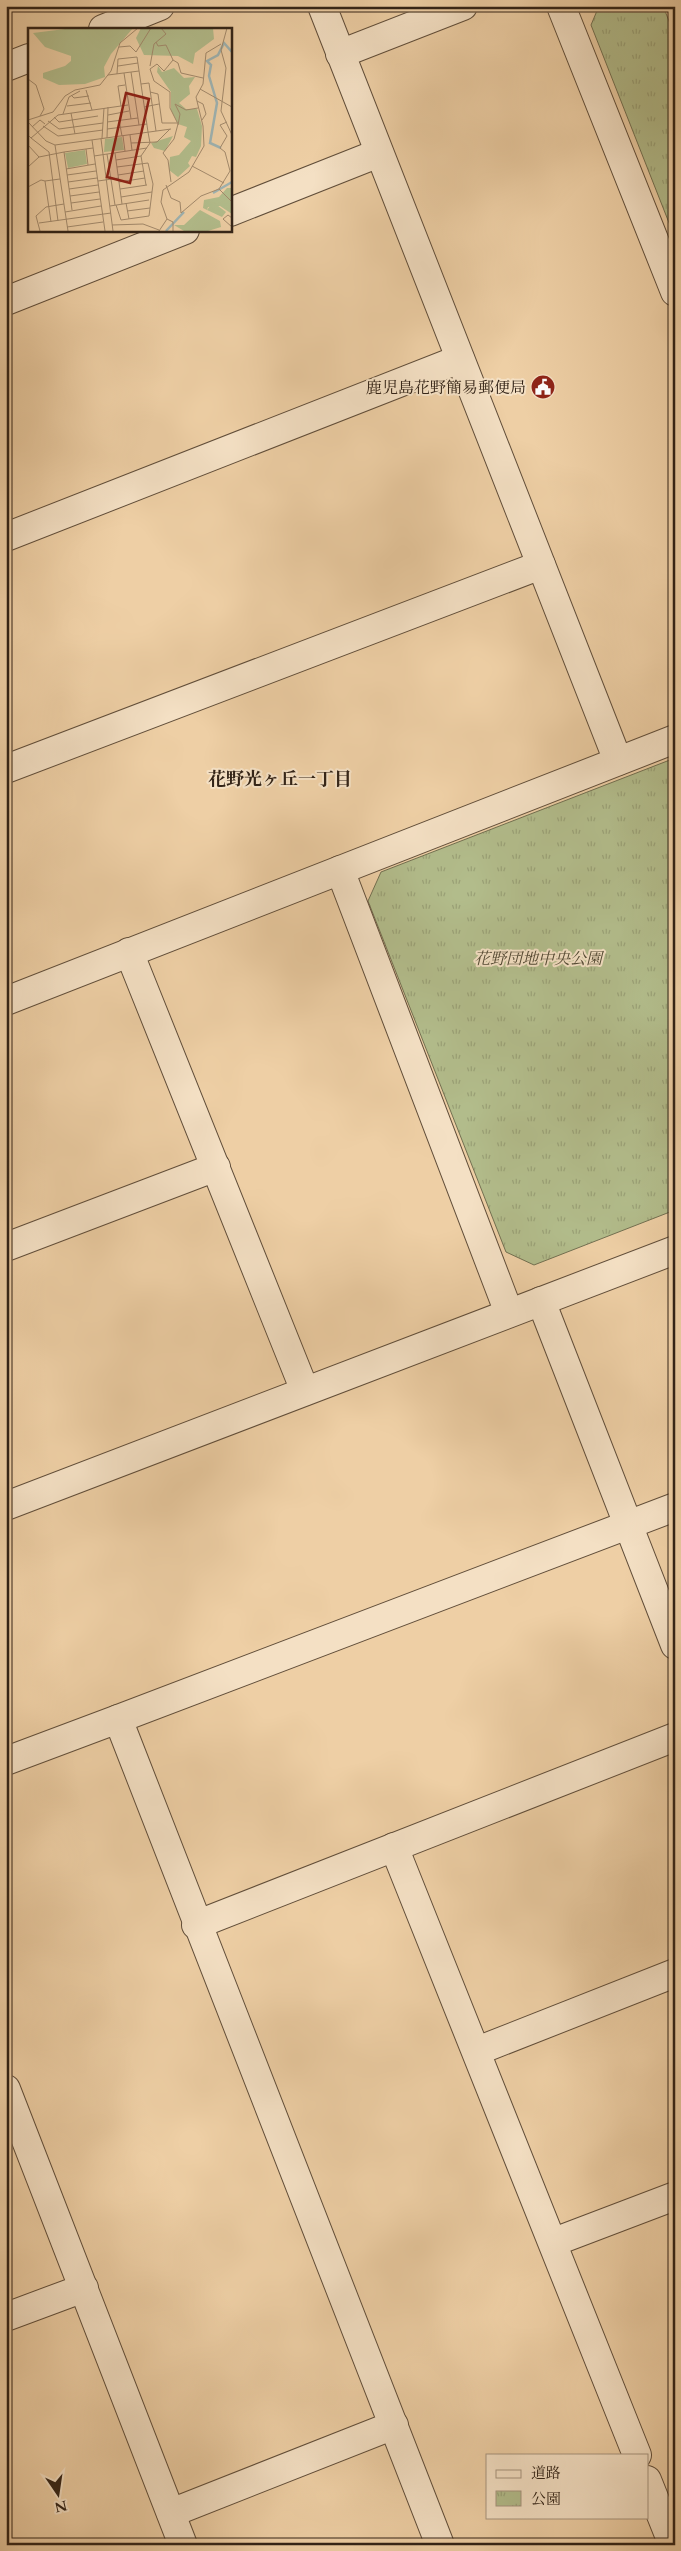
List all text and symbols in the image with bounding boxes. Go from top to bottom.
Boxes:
inset map [28,28,231,231]
public building icon: 鹿児島花野簡易郵便局 [530,374,556,400]
place label: 鹿児島花野簡易郵便局 [366,377,526,399]
district label: 花野光ヶ丘一丁目 [208,767,352,792]
park label: 花野団地中央公園 [474,948,605,970]
legend [486,2454,648,2518]
text: 道路 [531,2463,561,2483]
north arrow [32,2468,82,2518]
text: 公園 [531,2489,561,2509]
text: N [53,2496,69,2517]

